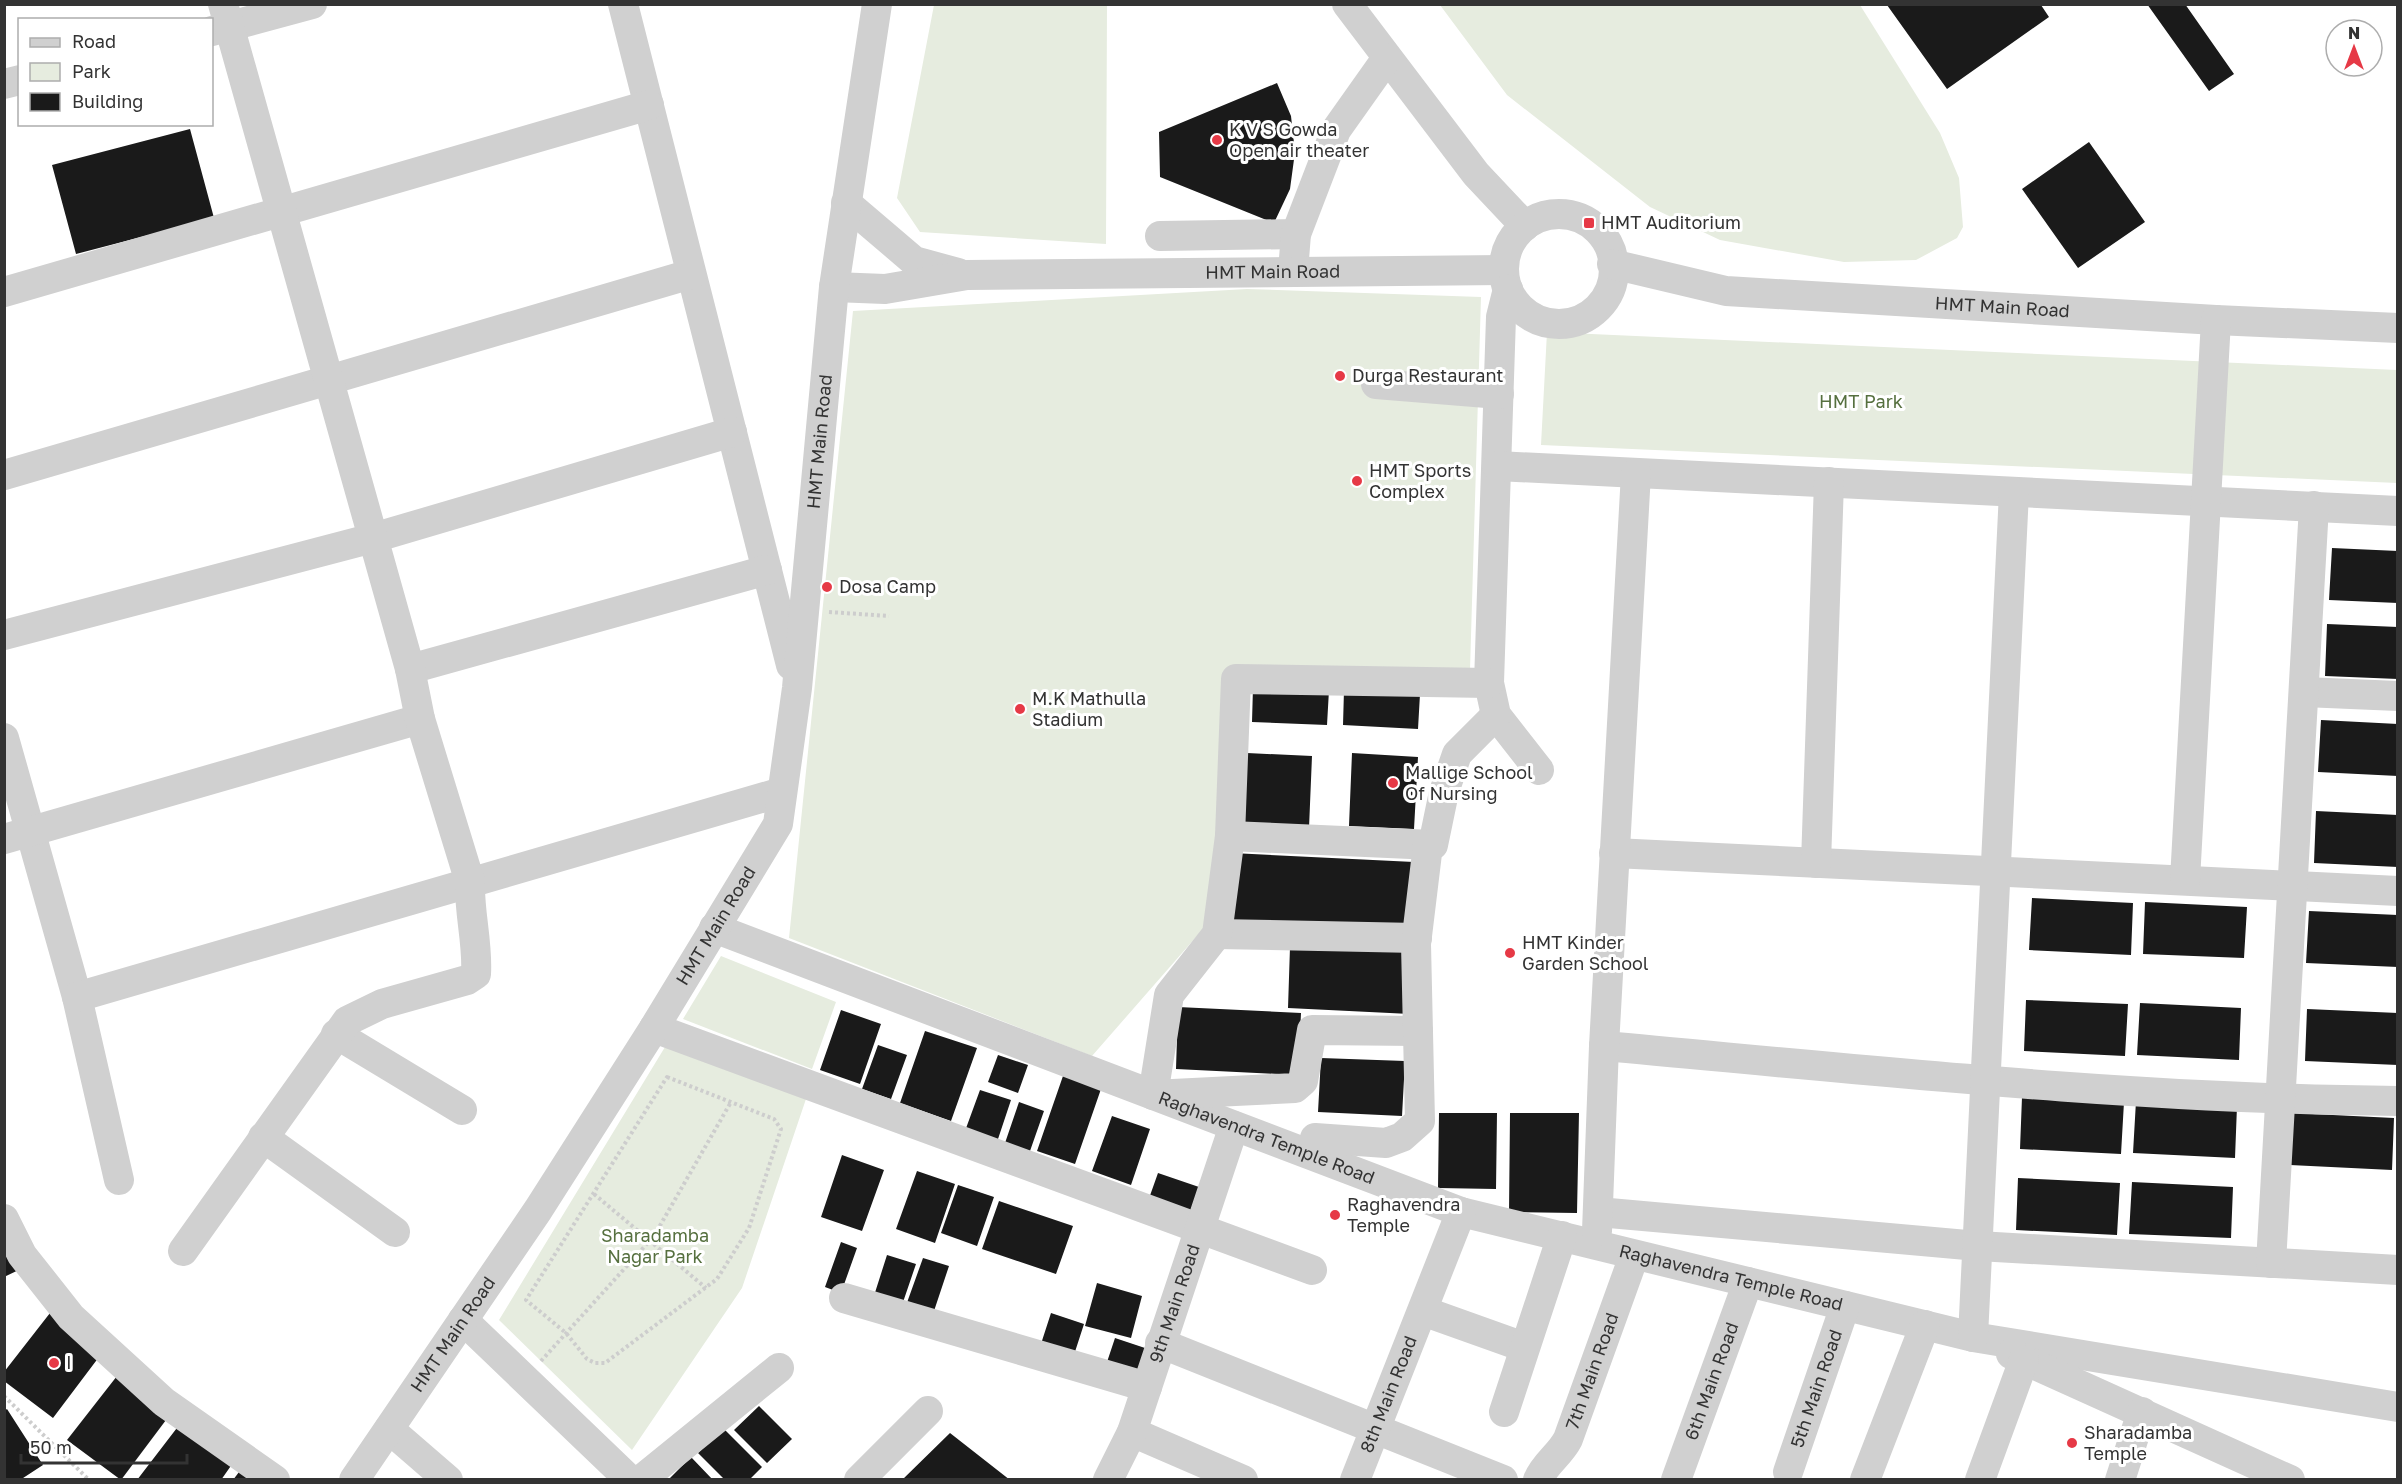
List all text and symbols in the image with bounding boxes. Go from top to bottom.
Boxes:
legend [18,18,213,126]
north arrow [2324,18,2384,78]
text: N [2348,23,2360,43]
text: Road [72,30,116,52]
text: Park [72,60,111,82]
text: Building [72,90,143,112]
place label: K V S Gowda Open air theater [1229,118,1369,161]
marker: K V S Gowda Open air theater [1210,133,1224,147]
place label: HMT Auditorium [1601,211,1741,233]
marker: HMT Auditorium [1582,216,1596,230]
street label: HMT Main Road [1205,260,1340,283]
street label: HMT Main Road [1934,291,2070,321]
place label: Durga Restaurant [1352,364,1503,386]
marker: Durga Restaurant [1333,369,1347,383]
street label: HMT Main Road [802,373,836,510]
park label: HMT Park [1819,390,1903,412]
place label: HMT Sports Complex [1369,459,1471,502]
marker: HMT Sports Complex [1350,474,1364,488]
place label: Dosa Camp [839,575,936,597]
marker: Dosa Camp [820,580,834,594]
place label: M.K Mathulla Stadium [1032,687,1146,730]
marker: M.K Mathulla Stadium [1013,702,1027,716]
place label: Mallige School Of Nursing [1405,761,1533,804]
marker: Mallige School Of Nursing [1386,776,1400,790]
street label: HMT Main Road [671,862,760,989]
place label: HMT Kinder Garden School [1522,931,1649,974]
marker: HMT Kinder Garden School [1503,946,1517,960]
street label: Raghavendra Temple Road [1155,1086,1378,1188]
place label: Raghavendra Temple [1347,1193,1461,1236]
marker: Raghavendra Temple [1328,1208,1342,1222]
park label: Sharadamba Nagar Park [601,1224,709,1267]
street label: Raghavendra Temple Road [1617,1239,1845,1315]
street label: 9th Main Road [1144,1241,1204,1366]
street label: HMT Main Road [405,1272,499,1396]
street label: 7th Main Road [1560,1310,1623,1432]
street label: 6th Main Road [1679,1319,1742,1443]
street label: 5th Main Road [1785,1327,1846,1450]
street label: 8th Main Road [1355,1332,1421,1456]
place label: I [66,1351,72,1373]
marker: I [47,1356,61,1370]
place label: Sharadamba Temple [2084,1421,2192,1464]
scale bar [21,1427,188,1465]
text: 50 m [30,1436,72,1458]
marker: Sharadamba Temple [2065,1436,2079,1450]

